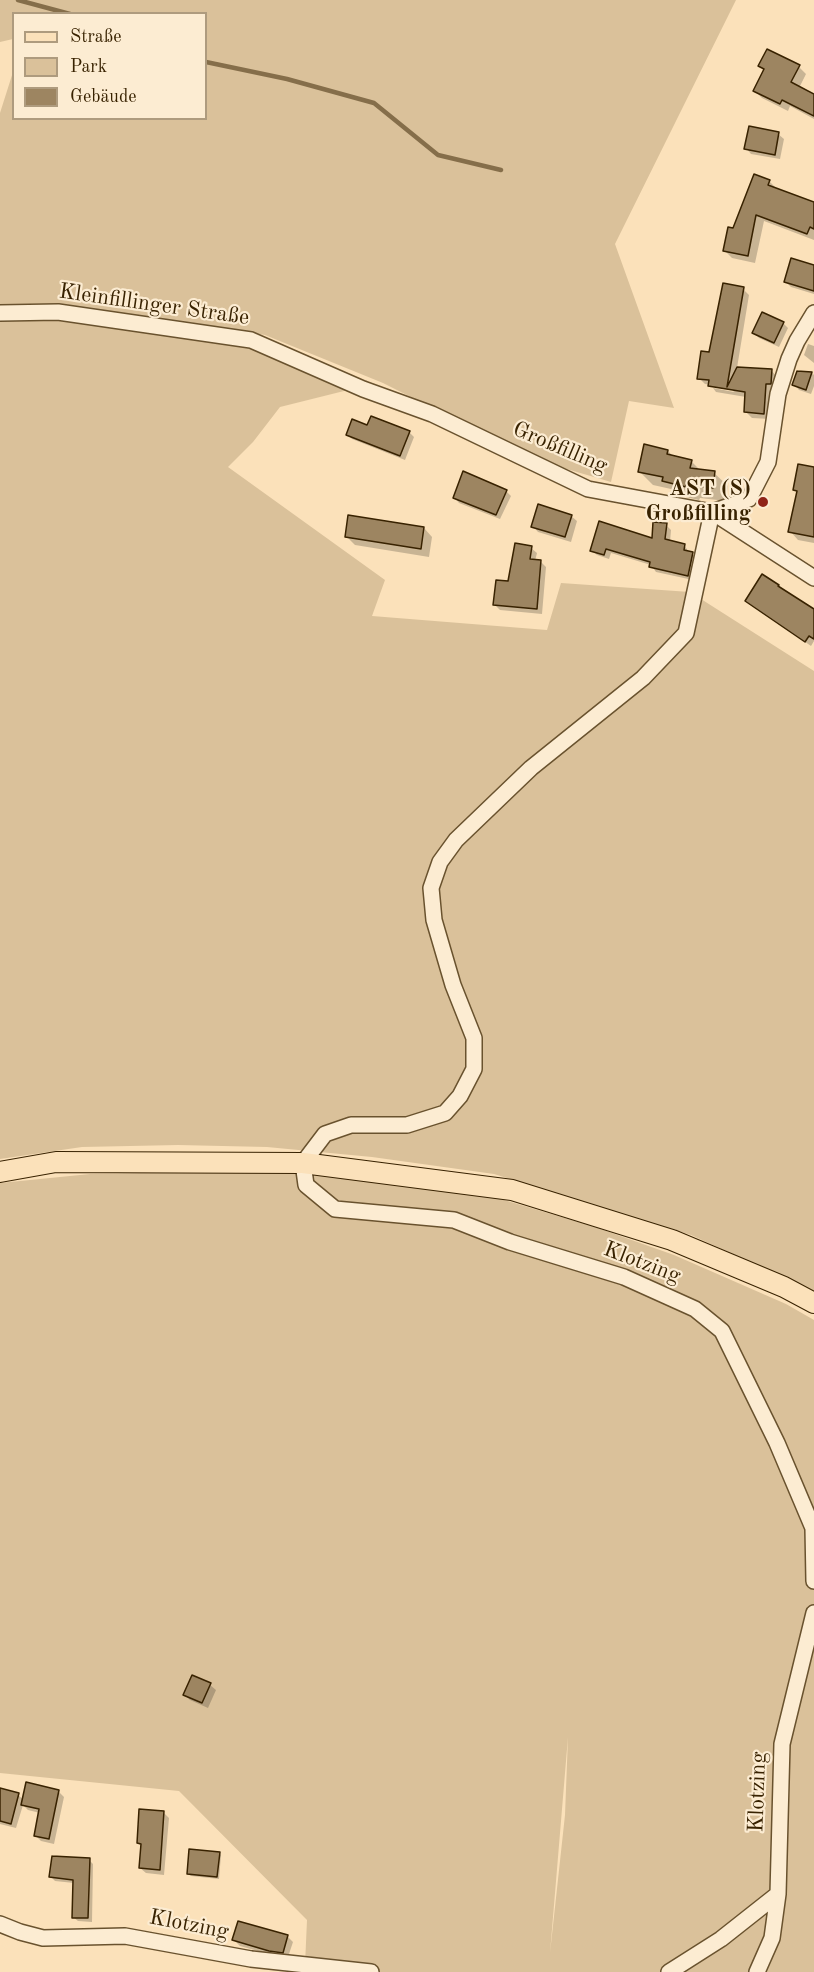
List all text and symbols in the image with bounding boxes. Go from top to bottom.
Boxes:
legend [12,12,207,120]
text: Straße [70,28,121,46]
text: Park [70,58,107,76]
text: Gebäude [70,88,137,106]
street label: Kleinfillinger Straße [57,279,251,331]
street label: Großfilling [509,416,611,480]
place label: AST (S) Großfilling [645,476,751,528]
marker: AST (S) Großfilling [756,495,770,509]
street label: Klotzing [600,1236,684,1290]
street label: Klotzing [743,1751,773,1833]
street label: Klotzing [147,1904,231,1946]

